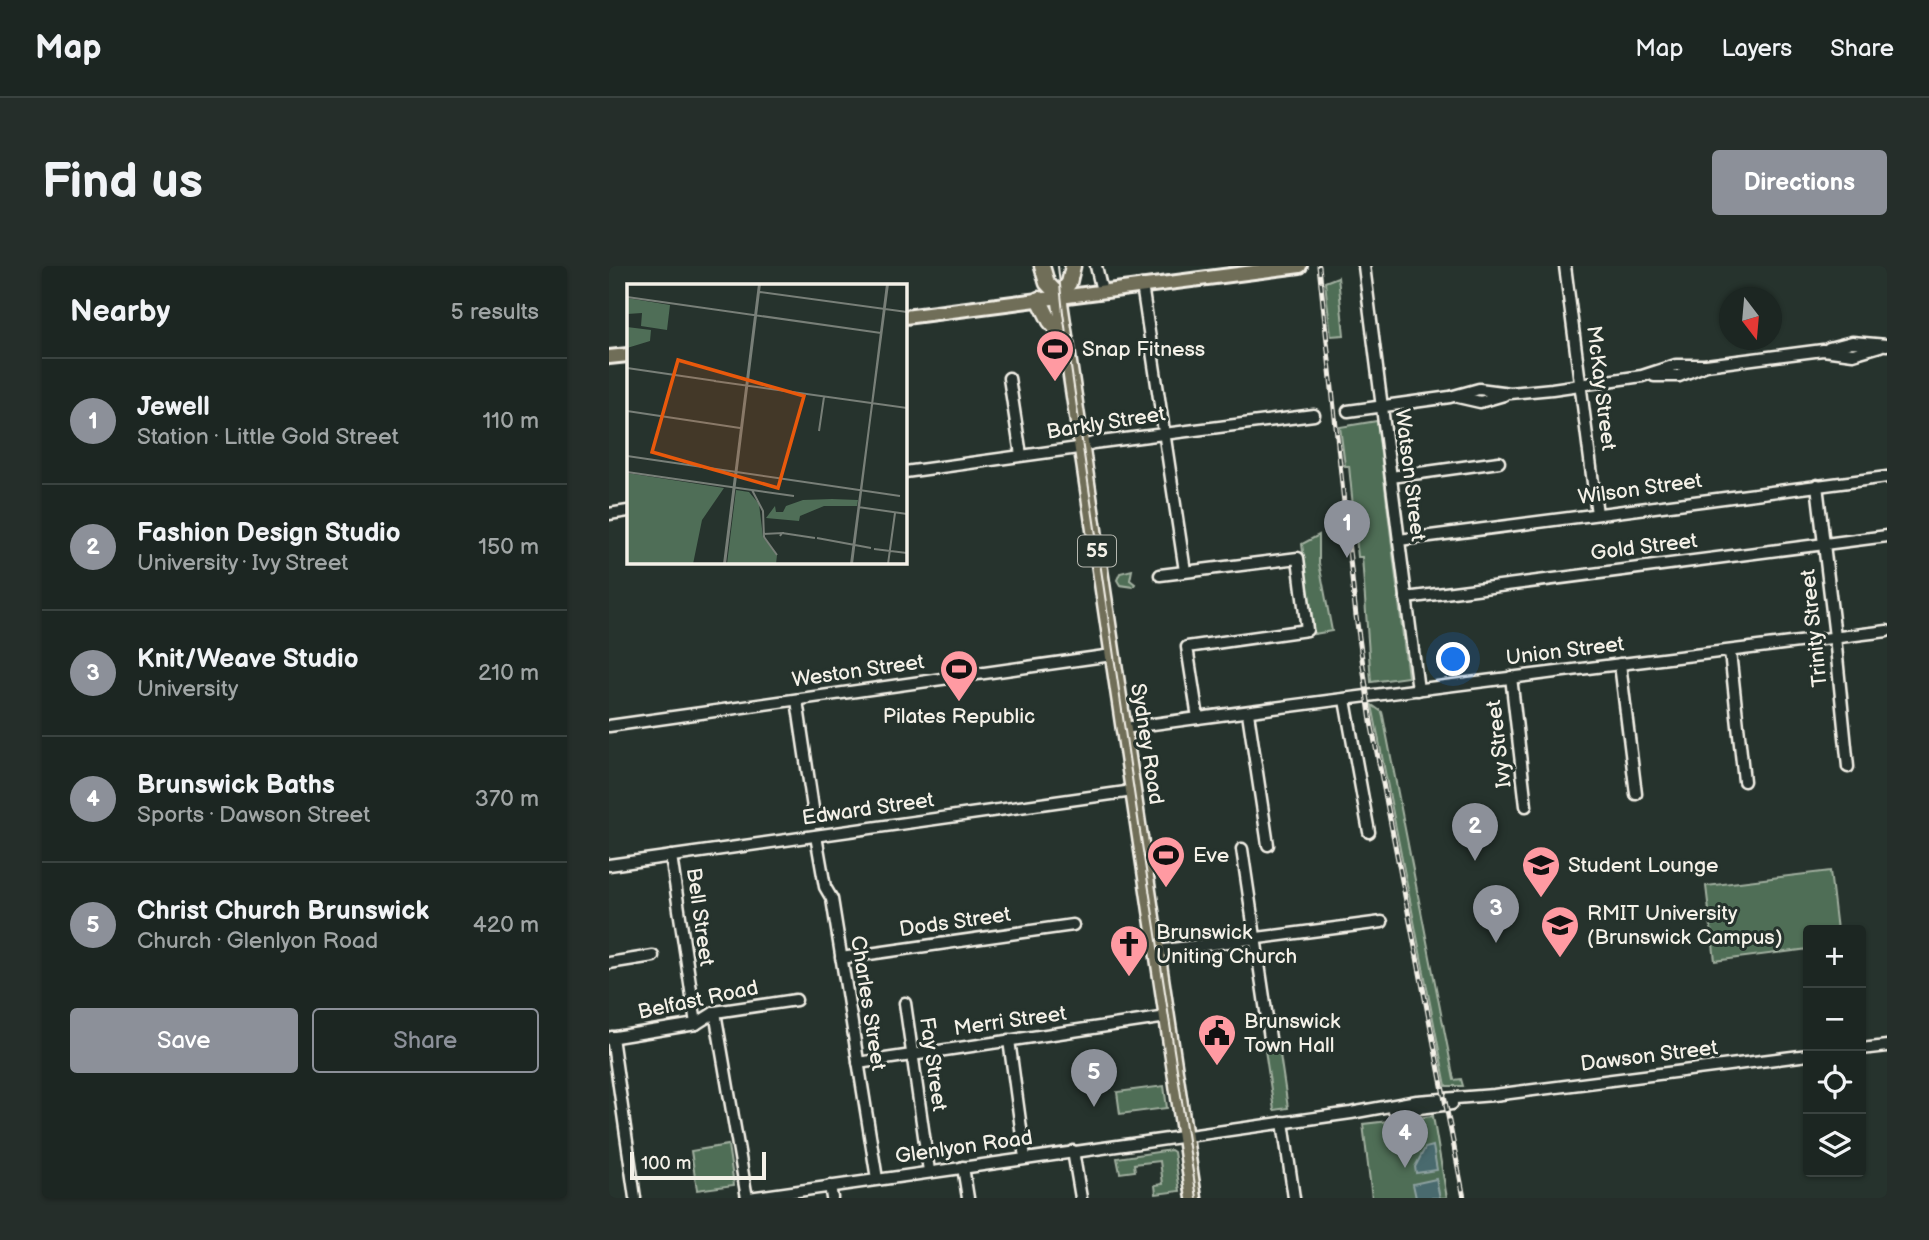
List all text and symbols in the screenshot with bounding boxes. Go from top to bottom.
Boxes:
text: Map [35,28,101,68]
text: Map [1635,34,1683,63]
text: Layers [1721,34,1792,63]
text: Share [1830,34,1894,63]
button: Directions [1712,150,1887,215]
text: Find us [42,153,203,212]
inset map [627,284,907,564]
north arrow [1719,287,1782,350]
text: Nearby [70,294,170,330]
text: 5 results [451,298,539,326]
street label: McKay Street [1581,324,1621,452]
sports icon: Snap Fitness [1034,328,1076,383]
place label: Snap Fitness [1082,337,1205,362]
text: Jewell [137,392,210,423]
street label: Barkly Street [1045,401,1168,445]
text: 1 [88,407,98,435]
text: 110 m [482,407,539,435]
street label: Watson Street [1389,407,1431,543]
text: Station · Little Gold Street [137,423,399,451]
street label: Wilson Street [1576,468,1704,510]
pin: 1 [1324,500,1370,558]
text: Fashion Design Studio [137,518,401,549]
street label: Gold Street [1589,528,1699,566]
text: 2 [86,533,100,561]
text: 150 m [478,533,539,561]
road number: 55 [1078,536,1116,566]
text: University · Ivy Street [137,549,348,577]
street label: Trinity Street [1795,567,1833,688]
street label: Union Street [1505,631,1626,671]
your location [1436,642,1470,676]
text: Knit/Weave Studio [137,644,359,675]
sports icon: Pilates Republic [938,648,980,703]
street label: Weston Street [790,649,926,693]
text: 3 [86,659,100,687]
text: 210 m [478,659,539,687]
text: University [137,675,238,703]
street label: Sydney Road [1125,682,1169,806]
street label: Ivy Street [1481,698,1517,789]
place label: Pilates Republic [883,704,1035,729]
text: Brunswick Baths [137,770,335,801]
text: 4 [86,785,100,813]
text: 370 m [475,785,539,813]
street label: Edward Street [800,787,936,831]
text: Sports · Dawson Street [137,801,370,829]
pin: 2 [1452,803,1498,861]
sports icon: Eve [1145,834,1187,889]
place label: Eve [1193,843,1229,868]
school or university icon: Student Lounge [1520,844,1562,899]
place label: Student Lounge [1568,853,1719,878]
street label: Bell Street [681,866,719,968]
pin: 3 [1473,885,1519,943]
text: Christ Church Brunswick [137,896,429,927]
place label: RMIT University (Brunswick Campus) [1587,901,1783,950]
street label: Dods Street [898,902,1013,942]
school or university icon: RMIT University (Brunswick Campus) [1539,904,1581,959]
text: 5 [86,911,100,939]
text: 420 m [473,911,539,939]
place label: Brunswick Uniting Church [1156,920,1297,969]
church icon: Brunswick Uniting Church [1108,923,1150,978]
map controls [1803,925,1866,1177]
button: + [1803,925,1866,988]
text: Church · Glenlyon Road [137,927,378,955]
street label: Charles Street [845,934,891,1073]
street label: Belfast Road [636,975,760,1025]
button: − [1803,988,1866,1051]
street label: Merri Street [952,1001,1069,1041]
button: Save [70,1008,298,1073]
button: Share [312,1008,539,1073]
place label: Brunswick Town Hall [1244,1009,1341,1058]
public building icon: Brunswick Town Hall [1196,1012,1238,1067]
street label: Fay Street [914,1015,952,1113]
street label: Dawson Street [1579,1035,1720,1077]
pin: 5 [1071,1049,1117,1107]
button: locate [1803,1051,1866,1114]
pin: 4 [1382,1110,1428,1168]
button: layers [1803,1114,1866,1177]
street label: Glenlyon Road [894,1125,1034,1169]
scale bar [630,1149,767,1181]
text: 100 m [641,1152,692,1175]

